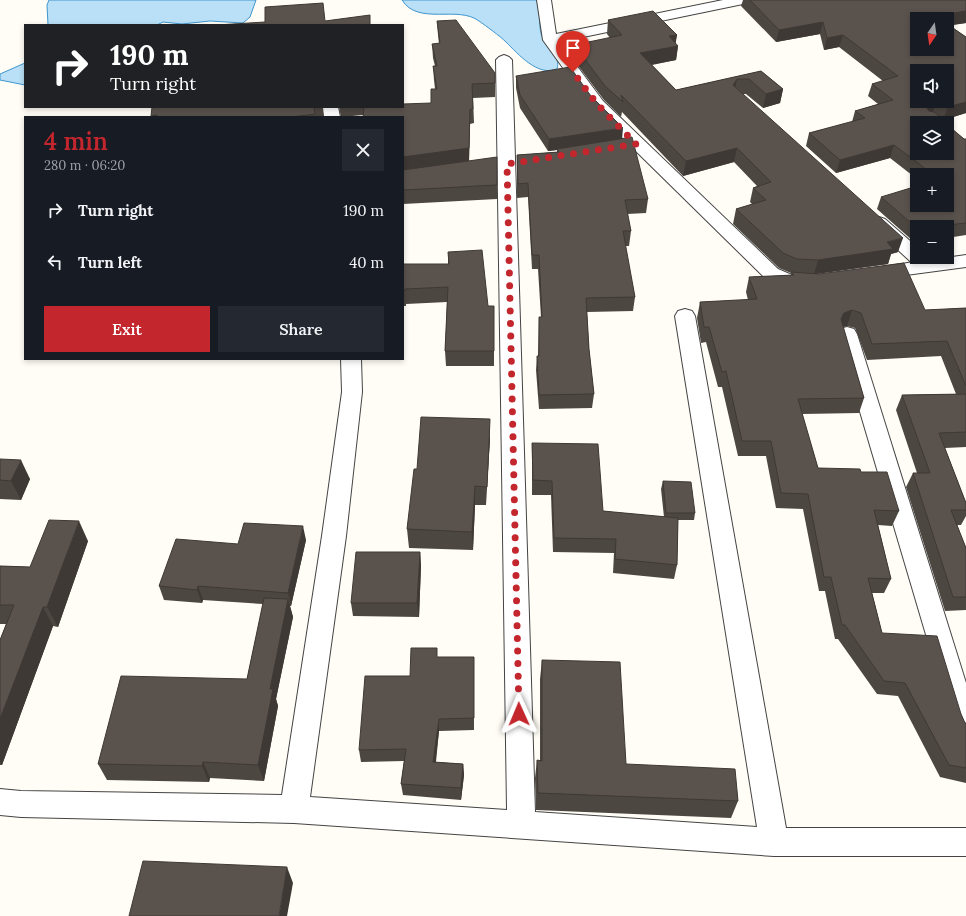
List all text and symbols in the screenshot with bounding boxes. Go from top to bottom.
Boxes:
north arrow [910,12,954,56]
map controls [910,12,954,264]
pin [556,31,590,72]
text: 190 m [110,37,188,73]
icon: arrive [562,37,584,59]
icon: right [44,40,96,92]
button: sound [910,64,954,108]
text: Turn right [110,72,196,95]
button: layers [910,116,954,160]
text: 4 min [44,126,108,157]
button: close [342,129,384,171]
text: 280 m · 06:20 [44,157,125,174]
button: + [910,168,954,212]
icon: right [44,199,66,221]
text: Turn right [78,201,154,220]
text: 190 m [343,201,384,220]
button: − [910,220,954,264]
icon: left [44,251,66,273]
text: Turn left [78,253,142,272]
text: 40 m [349,253,384,272]
button: Exit [44,306,210,352]
button: Share [218,306,384,352]
position arrow [498,693,540,735]

